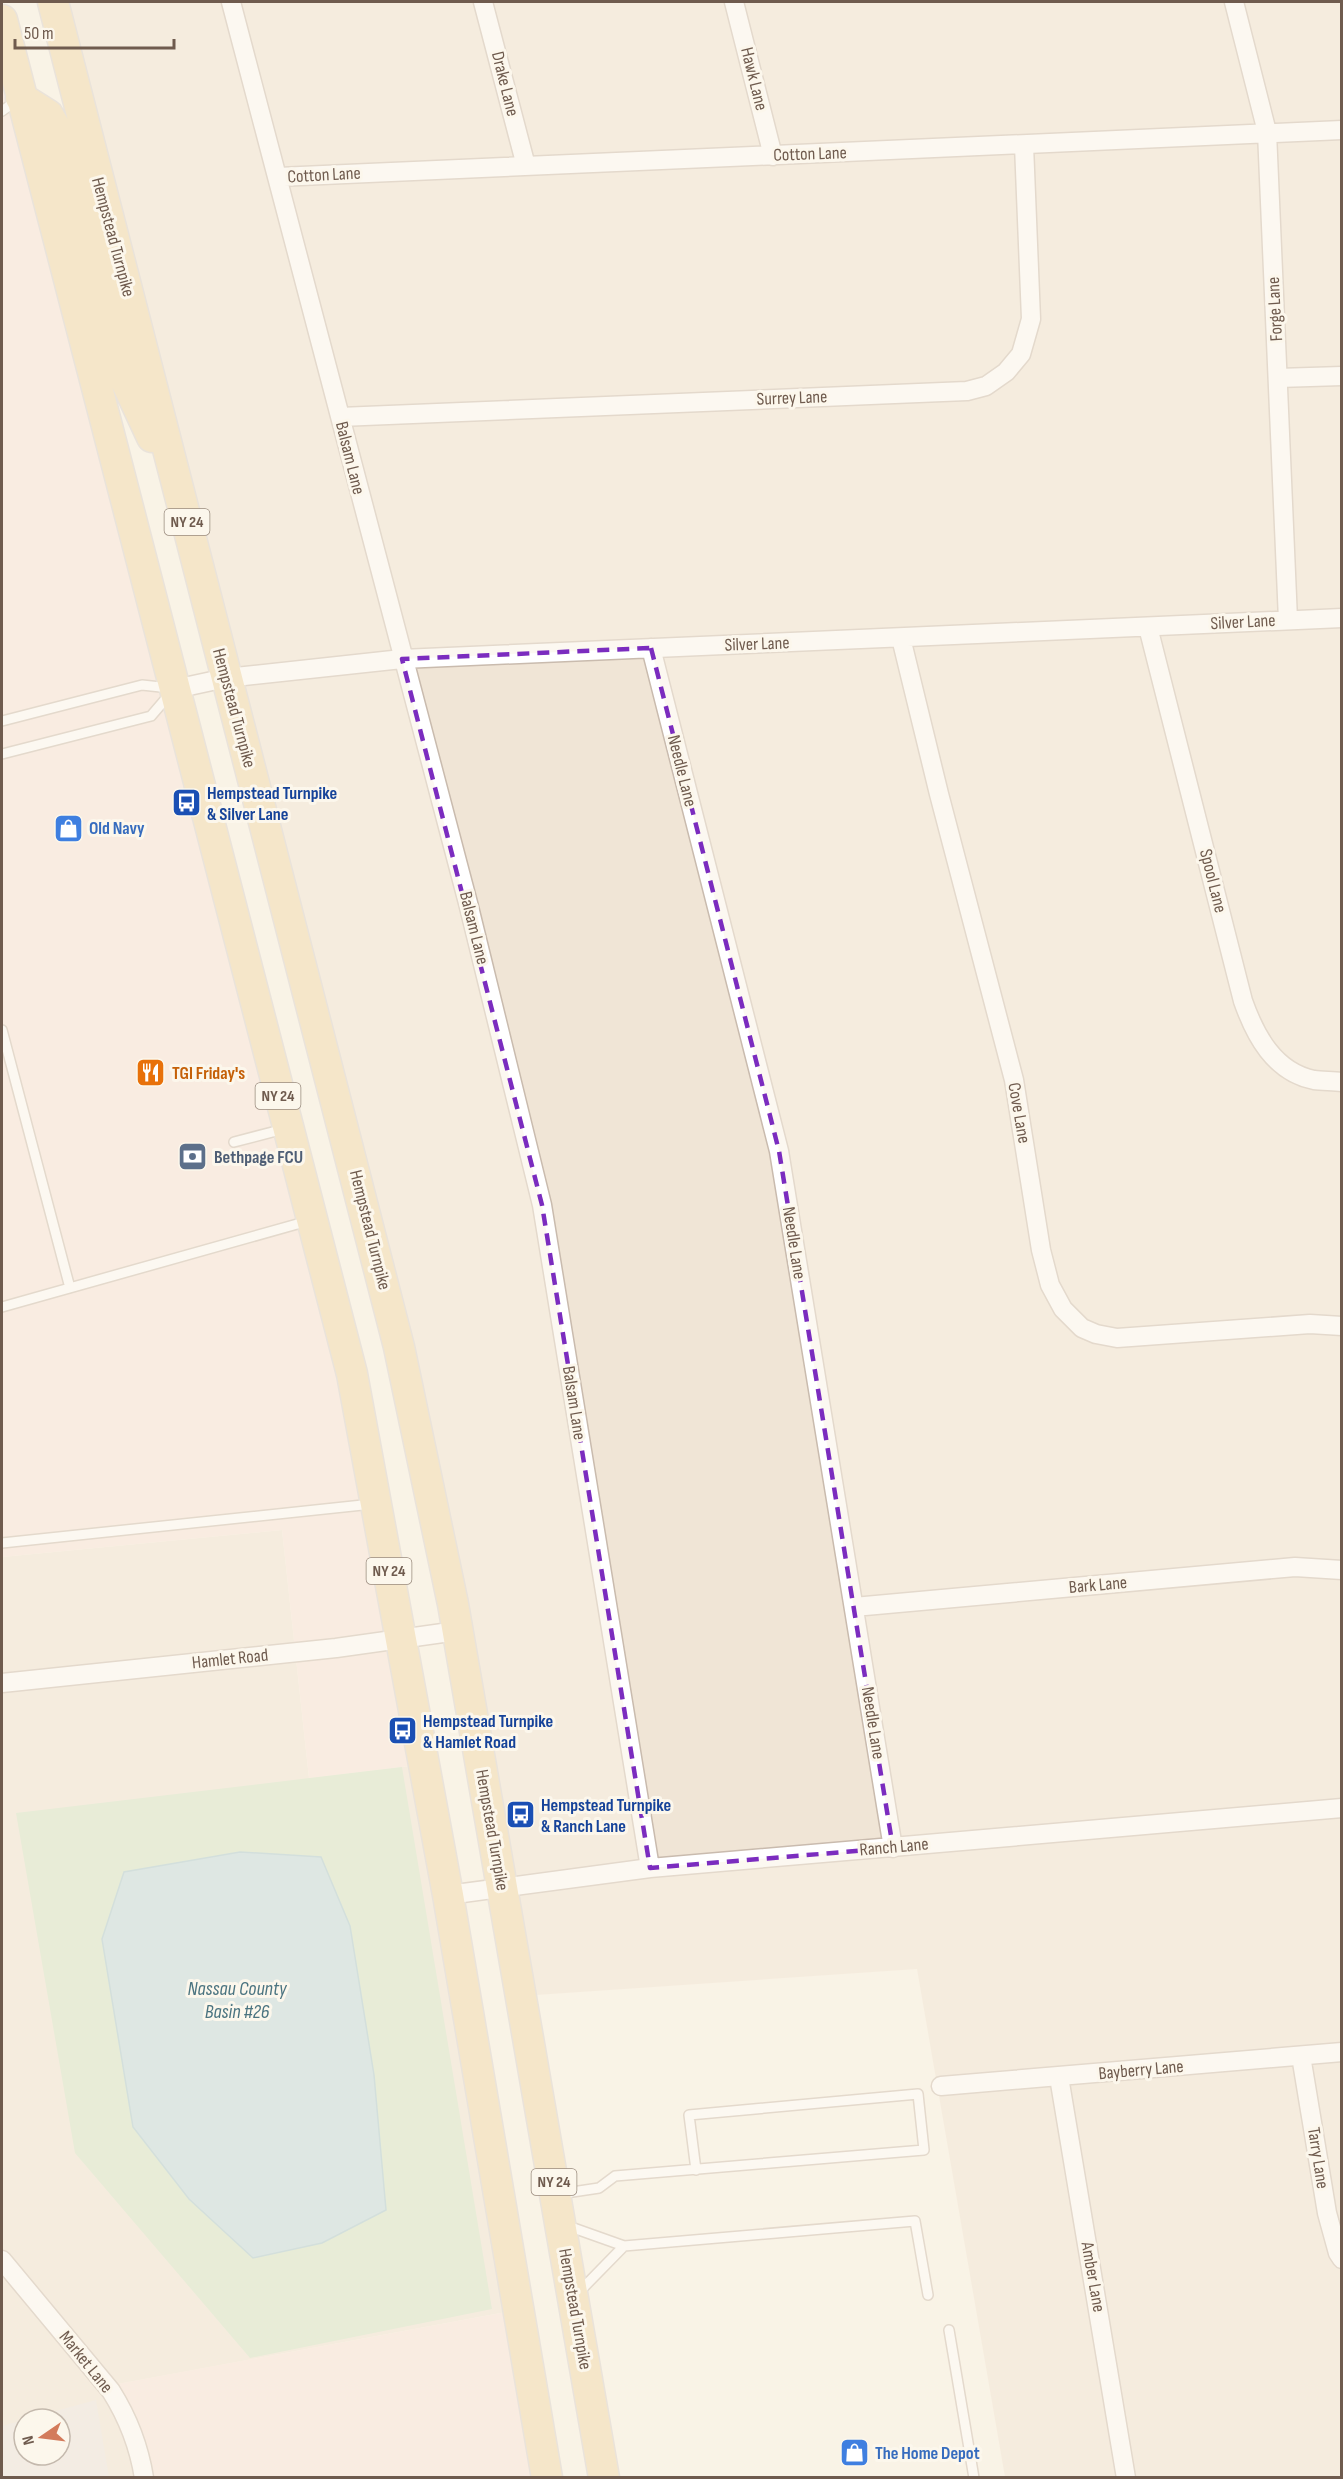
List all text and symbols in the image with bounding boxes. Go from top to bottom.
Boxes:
scale bar [15,12,174,50]
text: 50 m [24,23,54,44]
street label: Hawk Lane [736,45,772,113]
street label: Drake Lane [487,49,523,119]
street label: Cotton Lane [773,142,847,166]
street label: Cotton Lane [287,163,361,187]
street label: Hempstead Turnpike [87,175,139,299]
street label: Forge Lane [1263,276,1287,342]
street label: Surrey Lane [756,386,828,410]
street label: Balsam Lane [331,419,369,497]
road number: NY 24 [164,509,210,535]
street label: Silver Lane [1210,610,1276,634]
street label: Silver Lane [724,632,790,656]
street label: Hempstead Turnpike [208,646,260,770]
street label: Needle Lane [663,733,701,809]
place label: Hempstead Turnpike & Silver Lane [207,783,337,825]
bus stop icon: Hempstead Turnpike & Silver Lane [170,787,202,819]
shop icon: Old Navy [52,812,84,844]
place label: Old Navy [89,818,145,839]
street label: Spool Lane [1195,847,1231,915]
street label: Balsam Lane [455,889,493,967]
restaurant icon: TGI Friday's [135,1057,167,1089]
place label: TGI Friday's [172,1063,245,1084]
street label: Cove Lane [1003,1081,1035,1145]
road number: NY 24 [256,1083,300,1109]
bank icon: Bethpage FCU [177,1141,209,1173]
place label: Bethpage FCU [214,1147,303,1168]
street label: Hempstead Turnpike [345,1168,395,1292]
street label: Needle Lane [778,1205,810,1281]
street label: Balsam Lane [558,1365,590,1441]
road number: NY 24 [366,1558,412,1584]
street label: Bark Lane [1068,1572,1128,1598]
street label: Hamlet Road [191,1645,269,1673]
street label: Needle Lane [857,1685,889,1761]
place label: Hempstead Turnpike & Hamlet Road [423,1711,553,1753]
bus stop icon: Hempstead Turnpike & Hamlet Road [386,1715,418,1747]
street label: Hempstead Turnpike [471,1768,513,1892]
place label: Hempstead Turnpike & Ranch Lane [541,1795,671,1837]
bus stop icon: Hempstead Turnpike & Ranch Lane [504,1799,536,1831]
street label: Ranch Lane [859,1834,929,1860]
water label: Nassau County Basin #26 [187,1977,288,2024]
street label: Bayberry Lane [1098,2056,1184,2084]
street label: Tarry Lane [1303,2126,1333,2190]
road number: NY 24 [532,2169,576,2195]
street label: Amber Lane [1076,2239,1109,2314]
street label: Hempstead Turnpike [554,2247,596,2371]
street label: Market Lane [55,2327,117,2397]
north arrow [12,2407,72,2467]
text: N [19,2434,39,2447]
shop icon: The Home Depot [838,2437,870,2469]
place label: The Home Depot [875,2443,980,2464]

